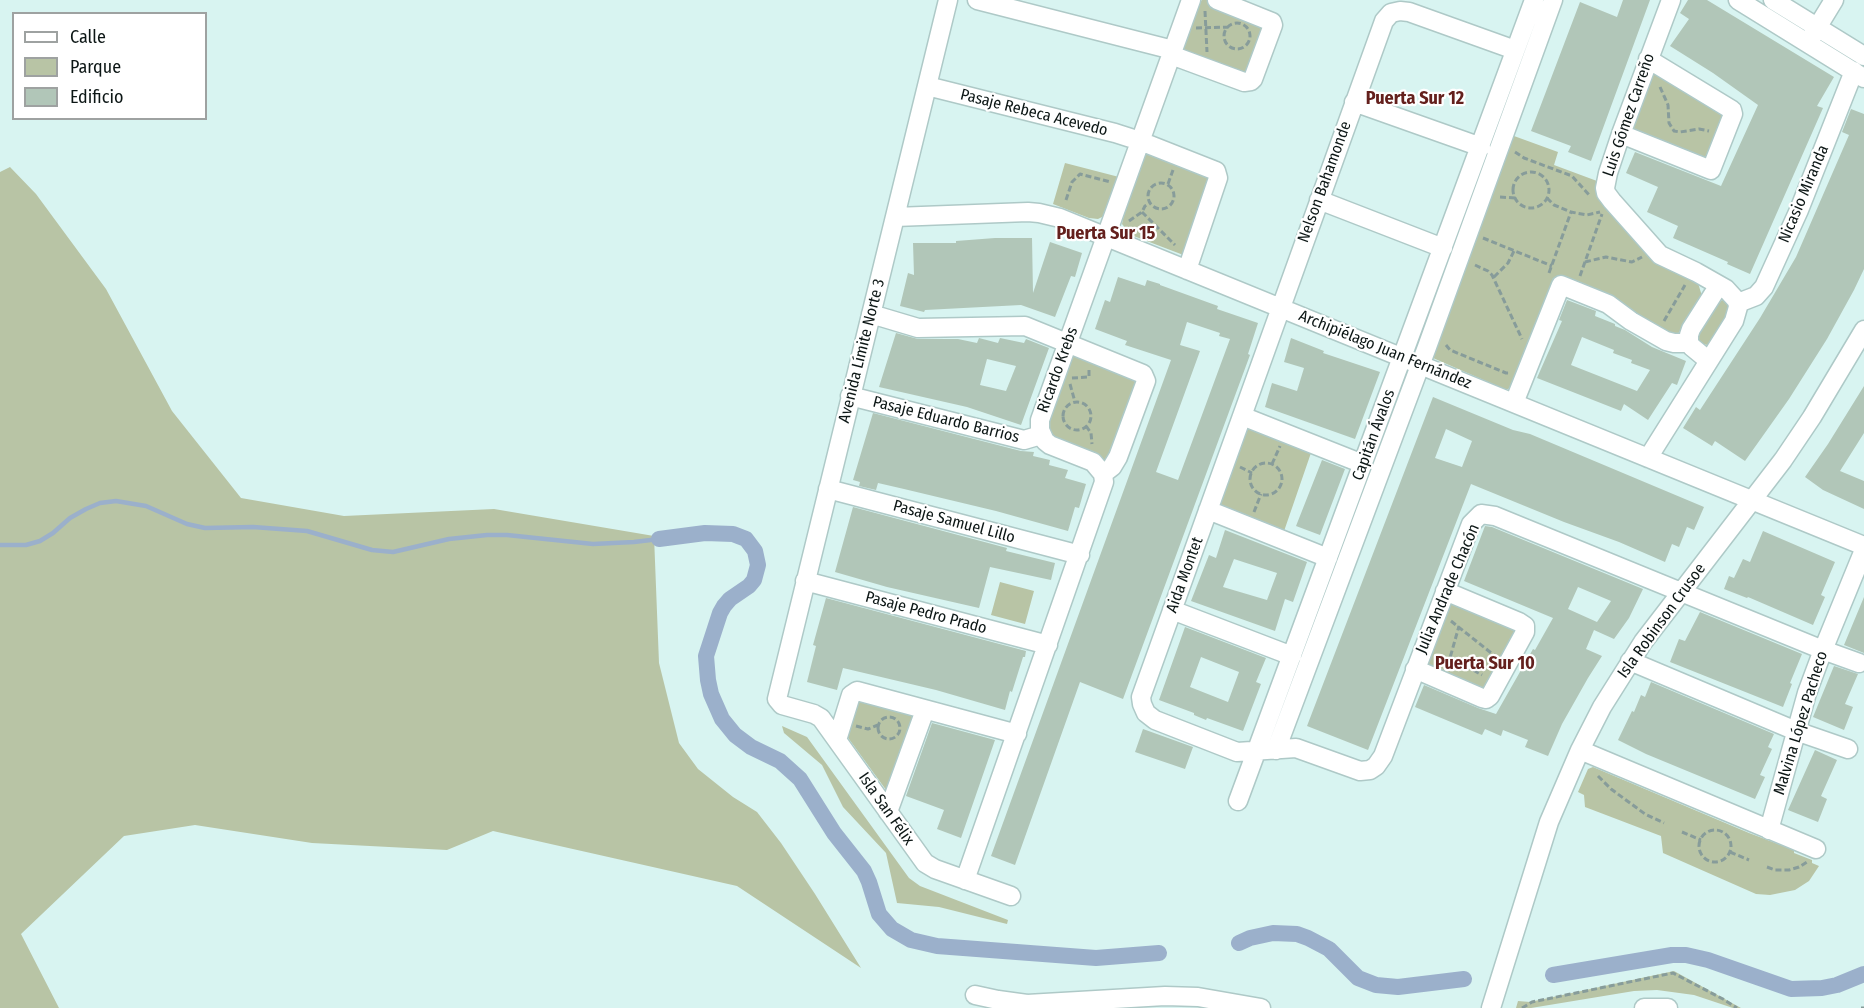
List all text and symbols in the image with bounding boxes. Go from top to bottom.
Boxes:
legend [12,12,207,120]
text: Calle [70,26,106,48]
street label: Luis Gómez Carreño [1599,51,1659,179]
text: Parque [70,56,121,78]
street label: Pasaje Rebeca Acevedo [958,85,1110,141]
text: Edificio [70,86,123,108]
district label: Puerta Sur 12 [1366,88,1464,110]
street label: Nelson Bahamonde [1294,119,1356,245]
street label: Nicasio Miranda [1775,142,1833,246]
district label: Puerta Sur 15 [1057,223,1155,245]
street label: Avenida Límite Norte 3 [835,277,889,425]
street label: Archipiélago Juan Fernández [1296,307,1474,393]
street label: Ricardo Krebs [1034,324,1082,416]
street label: Capitán Ávalos [1349,387,1399,483]
street label: Pasaje Eduardo Barrios [871,393,1021,447]
street label: Pasaje Samuel Lillo [891,496,1017,548]
street label: Julia Andrade Chacón [1412,521,1484,657]
street label: Aida Montet [1162,535,1208,615]
street label: Isla Robinson Crusoe [1614,560,1710,682]
street label: Pasaje Pedro Prado [863,588,989,638]
street label: Malvina López Pacheco [1770,649,1832,797]
district label: Puerta Sur 10 [1435,653,1535,675]
street label: Isla San Félix [854,769,918,849]

